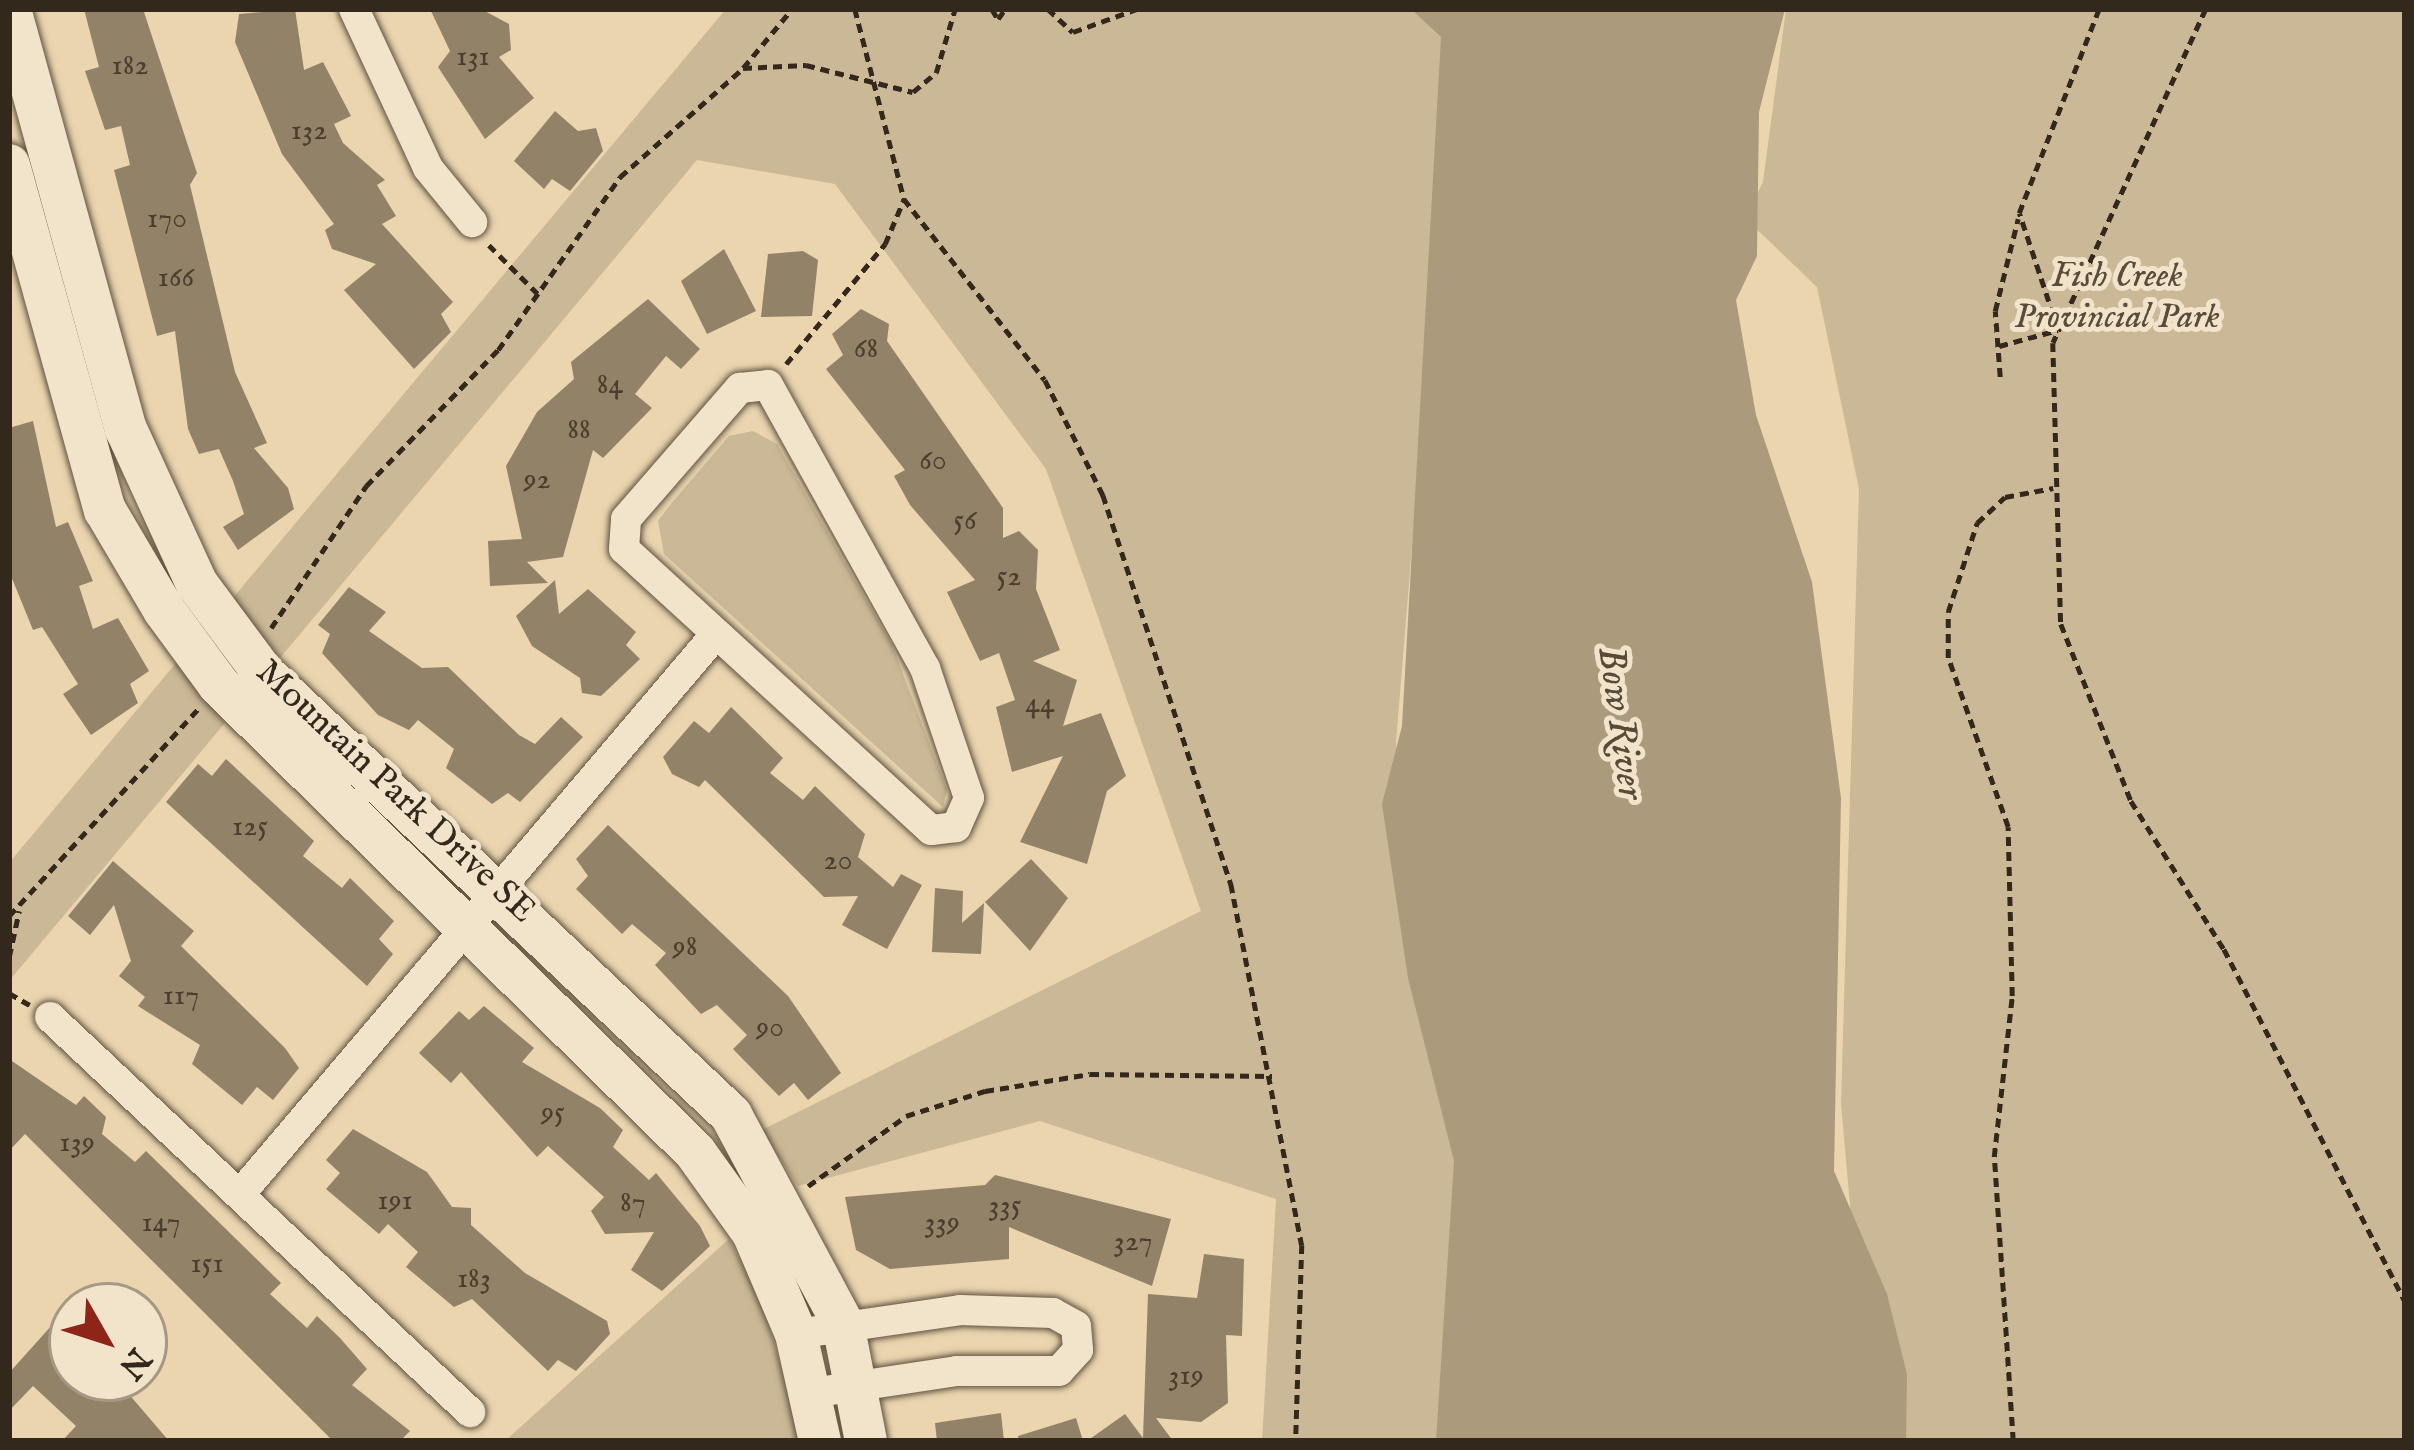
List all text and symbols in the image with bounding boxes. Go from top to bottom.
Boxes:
house number: 131 [456,39,490,75]
house number: 182 [111,48,149,84]
house number: 132 [291,113,327,149]
house number: 170 [147,201,187,237]
park label: Fish Creek Provincial Park [2014,254,2220,339]
house number: 166 [158,260,194,296]
house number: 68 [854,331,878,367]
house number: 84 [597,367,623,403]
house number: 88 [567,412,591,448]
house number: 60 [919,443,947,479]
house number: 92 [523,462,551,498]
house number: 56 [953,503,977,539]
house number: 52 [997,559,1021,595]
water label: Bow River [1585,644,1653,802]
street label: Mountain Park Drive SE [246,651,544,933]
house number: 44 [1025,686,1055,722]
house number: 125 [232,809,268,845]
house number: 20 [824,843,852,879]
house number: 98 [673,929,697,965]
house number: 117 [163,978,199,1014]
house number: 90 [756,1010,784,1046]
house number: 95 [541,1095,565,1131]
house number: 139 [59,1125,95,1161]
house number: 191 [377,1183,413,1219]
house number: 87 [620,1185,646,1221]
house number: 335 [988,1188,1022,1224]
house number: 147 [142,1205,180,1241]
house number: 339 [924,1205,960,1241]
house number: 327 [1114,1224,1152,1260]
house number: 151 [190,1246,224,1282]
house number: 183 [457,1261,491,1297]
north arrow [48,1282,168,1402]
text: N [108,1338,159,1387]
house number: 319 [1168,1358,1204,1394]

